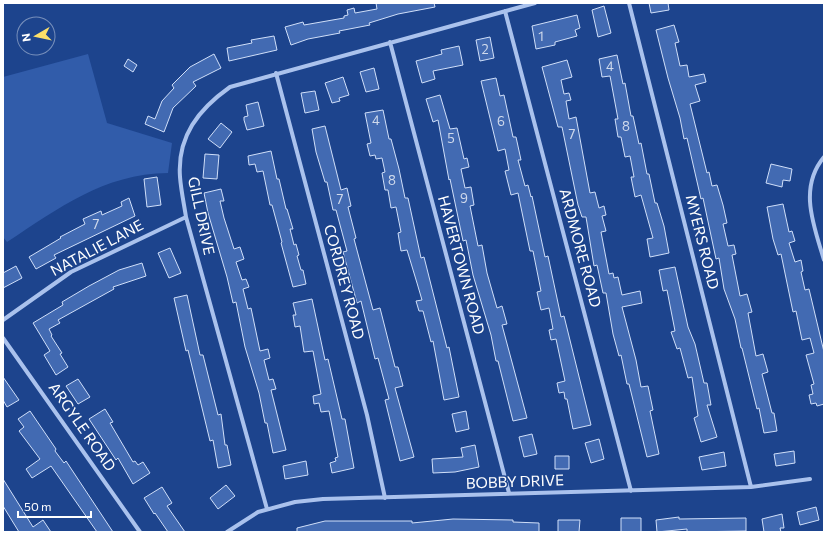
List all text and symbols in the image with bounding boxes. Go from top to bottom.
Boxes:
north arrow [16,16,56,56]
house number: 1 [538,28,544,44]
text: N [19,33,33,43]
house number: 2 [481,41,489,57]
house number: 4 [606,58,614,74]
house number: 4 [372,112,380,128]
house number: 6 [497,113,505,129]
house number: 8 [622,118,630,134]
house number: 7 [569,126,576,142]
house number: 5 [447,130,455,146]
house number: 8 [388,172,396,188]
street label: GILL DRIVE [185,175,219,257]
street label: ARDMORE ROAD [556,186,605,309]
house number: 9 [460,190,468,206]
house number: 7 [337,191,344,207]
street label: HAVERTOWN ROAD [435,193,489,336]
street label: MYERS ROAD [683,193,723,291]
street label: NATALIE LANE [47,215,146,279]
house number: 7 [93,216,100,232]
street label: CORDREY ROAD [321,222,369,341]
street label: ARGYLE ROAD [46,379,120,474]
street label: BOBBY DRIVE [466,470,564,492]
scale bar [18,493,91,519]
text: 50 m [24,499,52,513]

